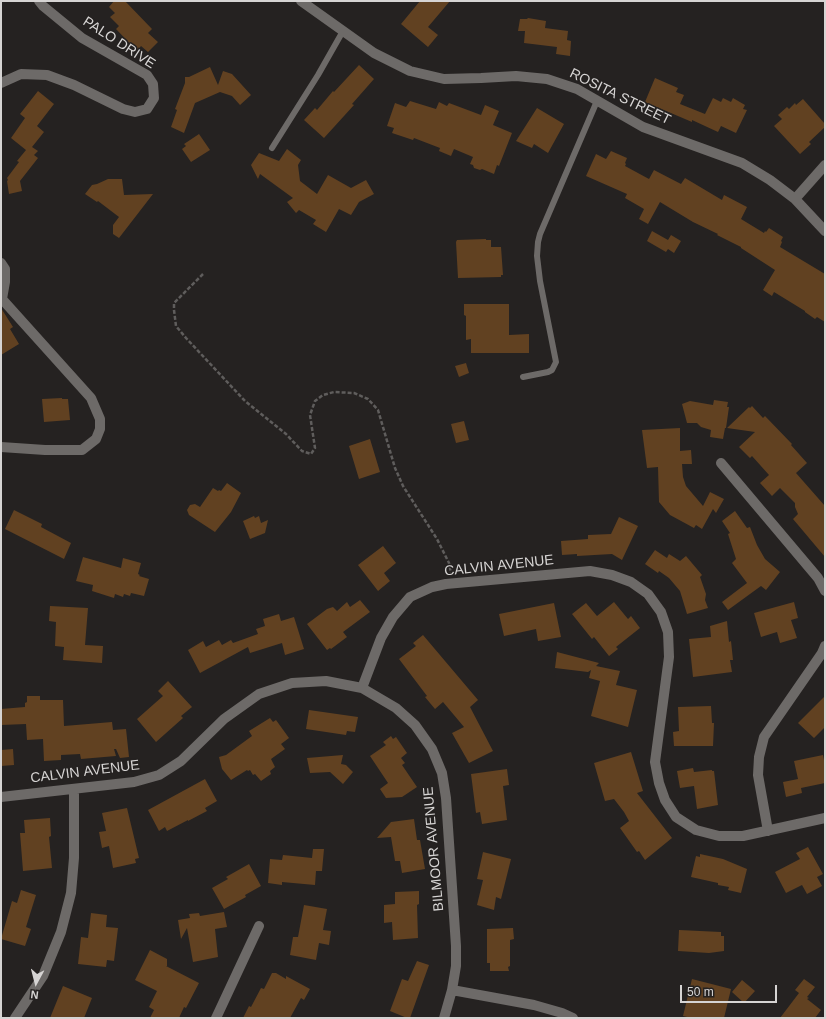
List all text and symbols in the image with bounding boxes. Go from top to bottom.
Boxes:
street label: PALO DRIVE [80,13,158,73]
street label: ROSITA STREET [567,65,673,129]
street label: CALVIN AVENUE [443,552,555,580]
street label: CALVIN AVENUE [29,757,141,787]
street label: BILMOOR AVENUE [420,786,448,912]
north arrow [16,963,56,1003]
scale bar [682,977,779,1003]
text: 50 m [687,985,714,999]
text: N [30,988,39,1001]

